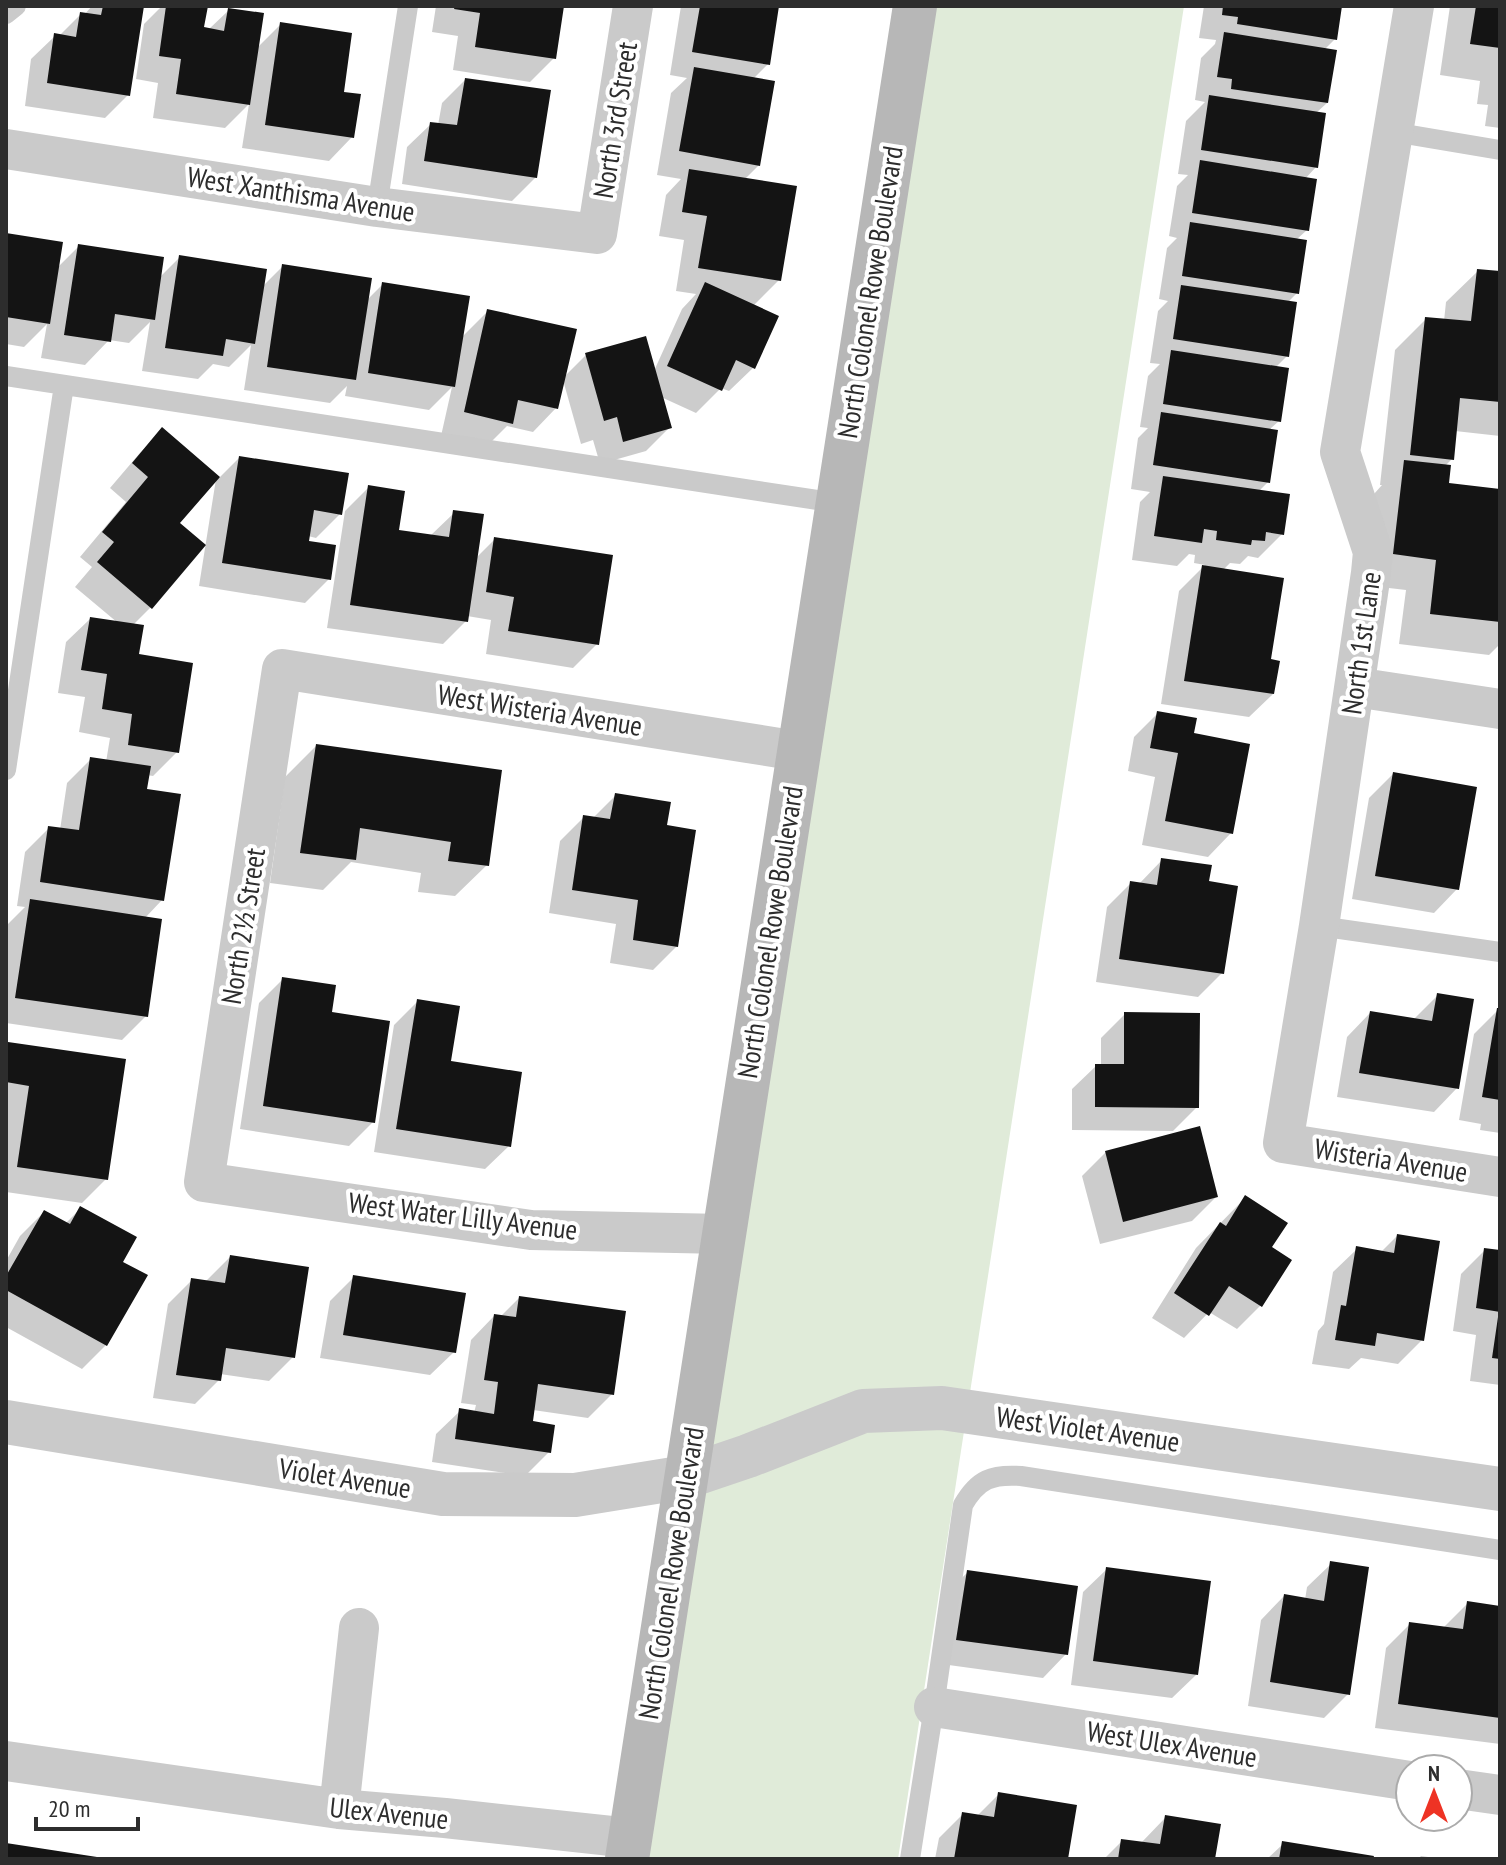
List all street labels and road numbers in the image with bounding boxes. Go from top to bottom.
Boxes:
street label: North 3rd Street [584,39,645,201]
street label: North Colonel Rowe Boulevard [828,143,911,441]
street label: West Xanthisma Avenue [185,157,417,230]
street label: North 1st Lane [1332,569,1389,717]
street label: West Wisteria Avenue [435,675,645,744]
street label: North Colonel Rowe Boulevard [728,783,811,1081]
street label: North 2½ Street [212,845,273,1007]
street label: Wisteria Avenue [1312,1129,1470,1190]
street label: West Water Lilly Avenue [347,1183,580,1248]
street label: West Violet Avenue [994,1397,1182,1460]
street label: North Colonel Rowe Boulevard [629,1424,712,1722]
street label: Violet Avenue [276,1449,414,1506]
street label: West Ulex Avenue [1084,1712,1260,1775]
street label: Ulex Avenue [328,1788,450,1837]

